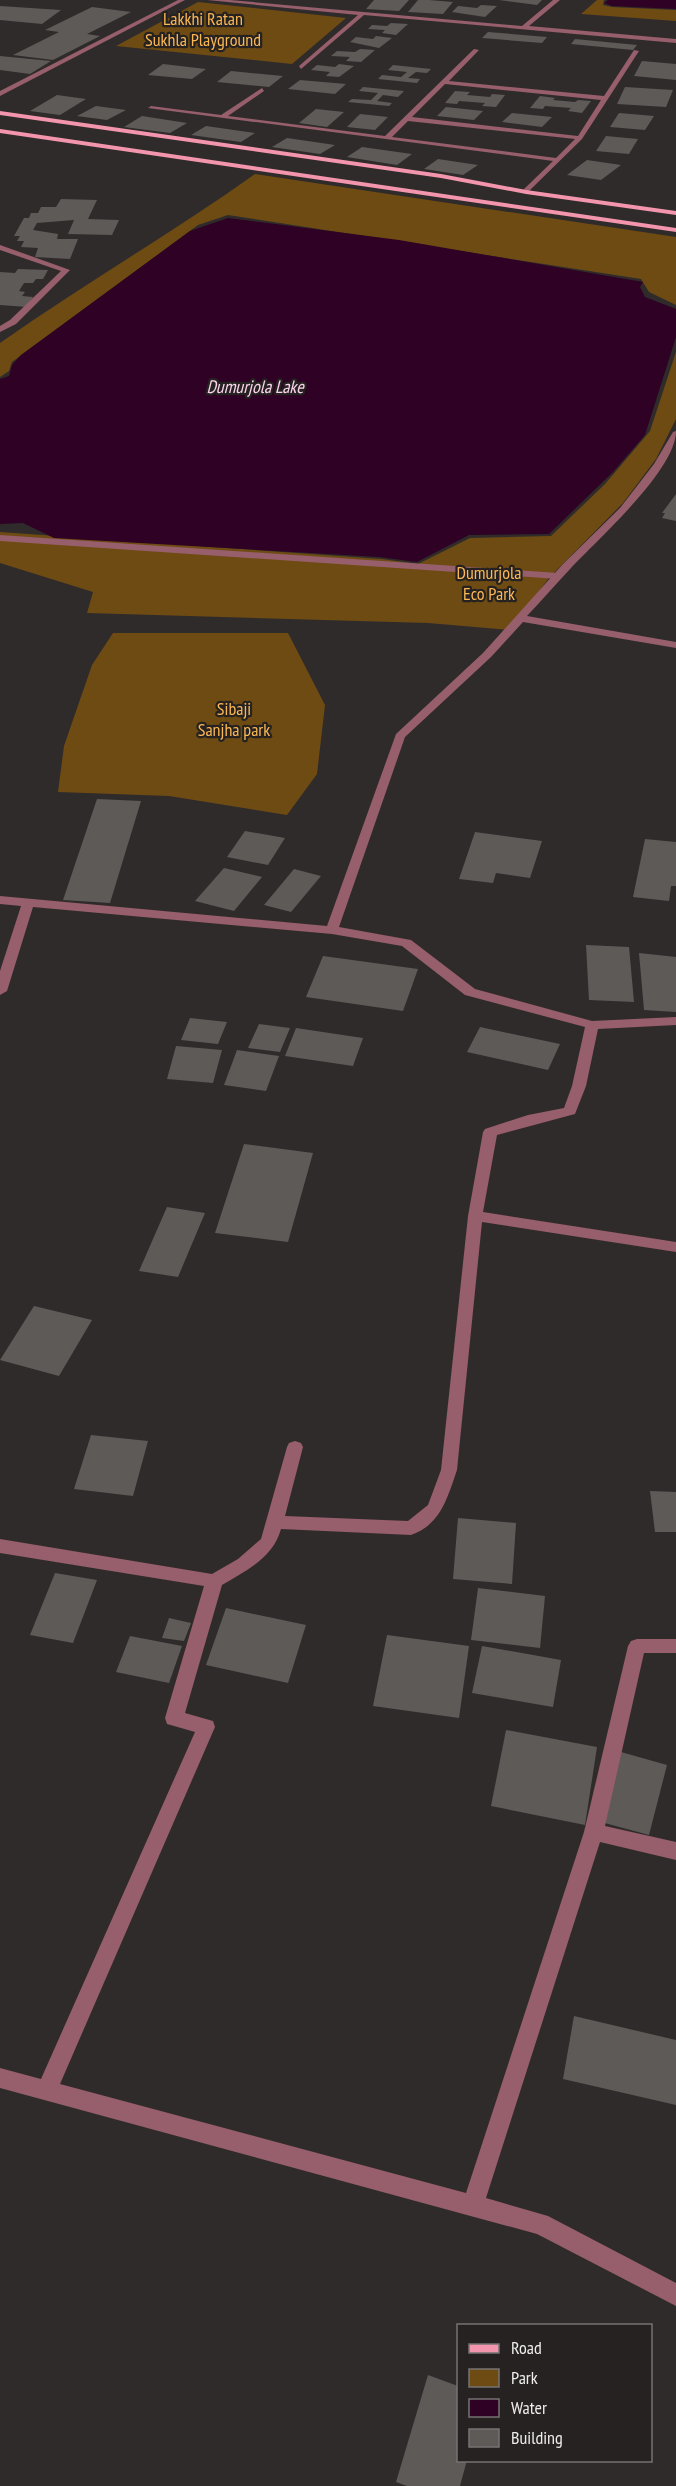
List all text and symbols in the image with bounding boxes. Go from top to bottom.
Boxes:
park label: Lakkhi Ratan Sukhla Playground [145,7,261,51]
water label: Dumurjola Lake [206,375,305,398]
park label: Dumurjola Eco Park [457,561,521,605]
park label: Sibaji Sanjha park [198,697,270,741]
legend [457,2324,652,2462]
text: Road [511,2336,542,2359]
text: Park [511,2366,538,2389]
text: Water [511,2396,547,2419]
text: Building [511,2426,563,2449]

